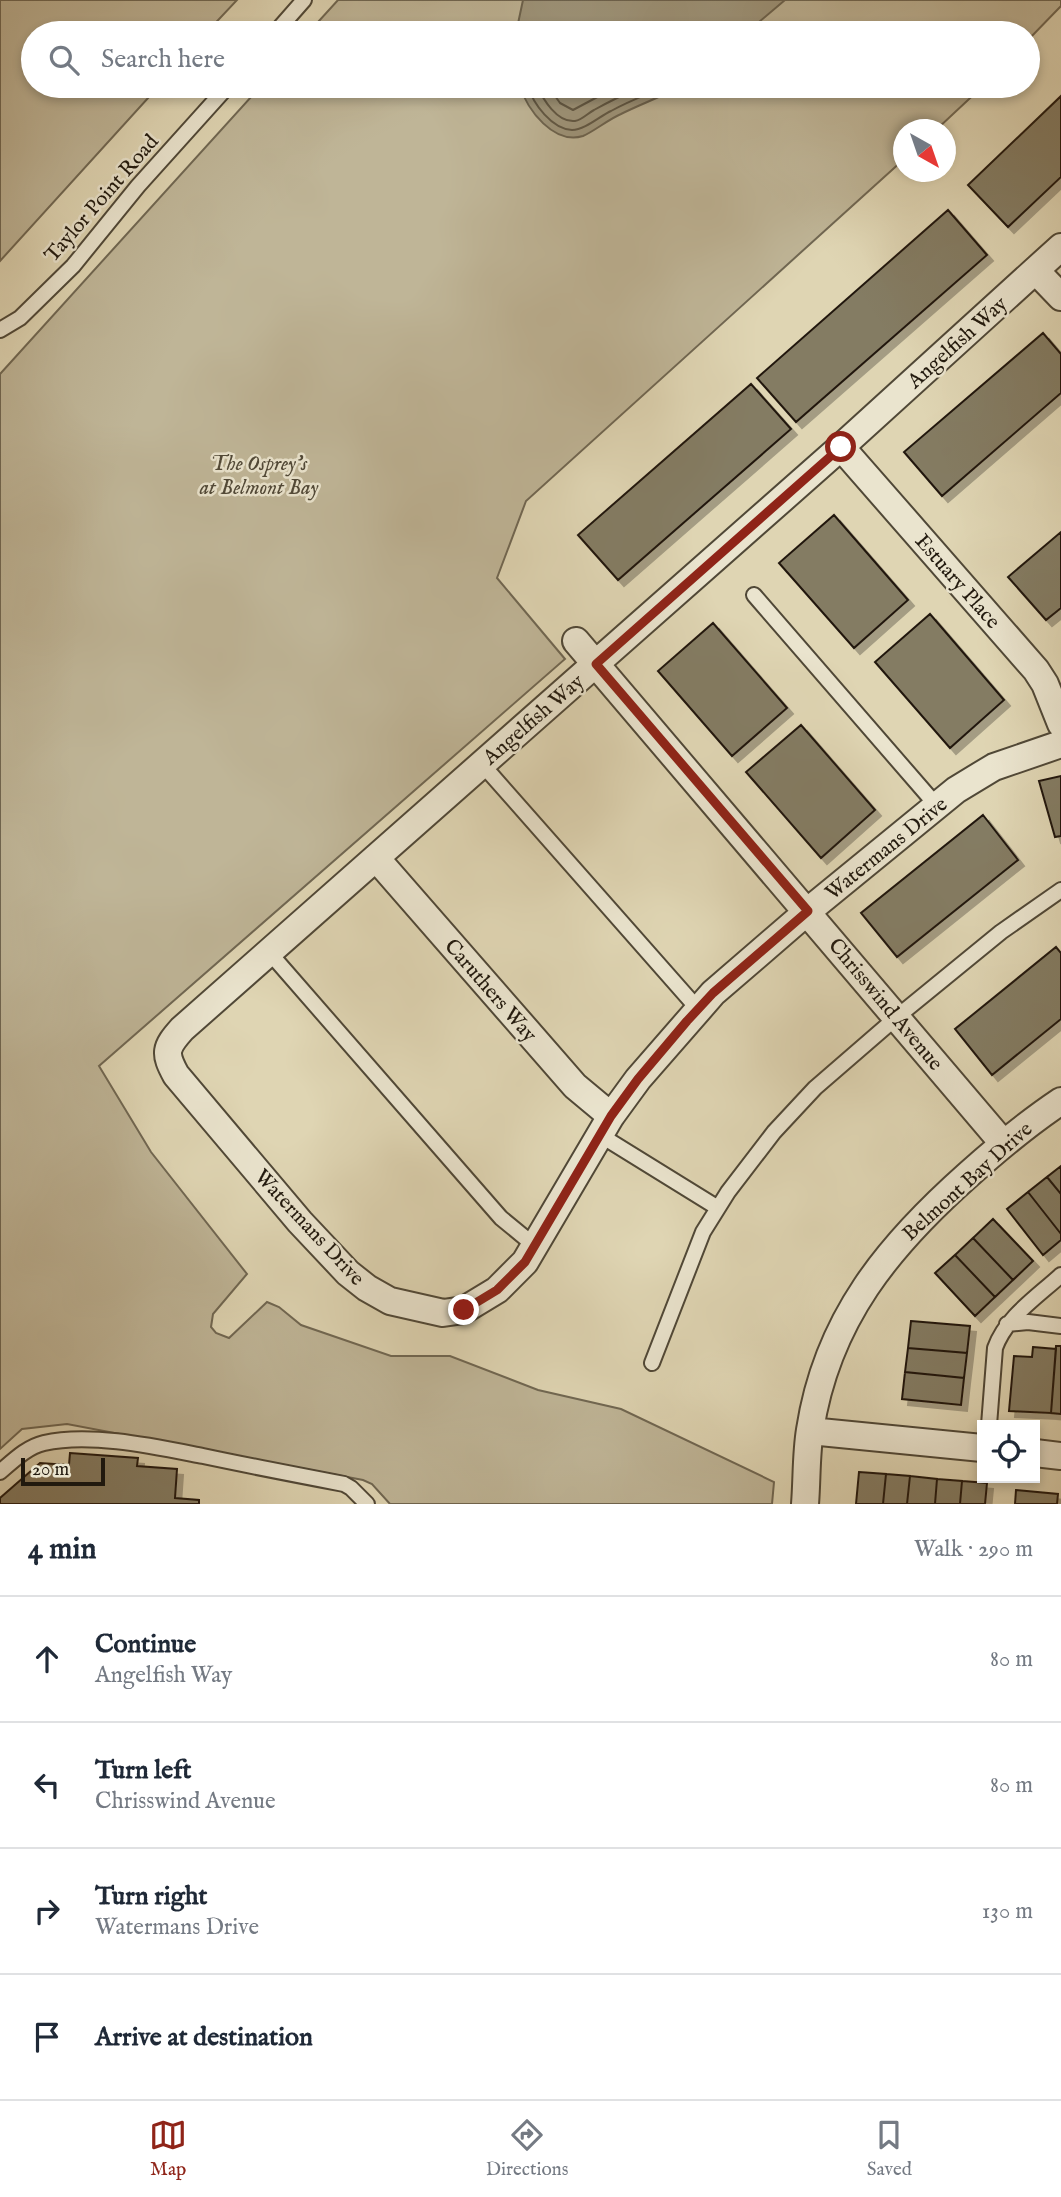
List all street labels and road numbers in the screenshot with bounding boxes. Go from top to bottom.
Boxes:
street label: Taylor Point Road [39,129,166,269]
street label: Angelfish Way [902,291,1014,396]
street label: Estuary Place [908,529,1006,635]
street label: Angelfish Way [477,668,591,772]
street label: Watermans Drive [820,791,954,907]
street label: Chrisswind Avenue [822,933,948,1077]
street label: Caruthers Way [438,934,543,1049]
street label: Belmont Bay Drive [897,1116,1039,1248]
street label: Watermans Drive [248,1164,370,1292]

